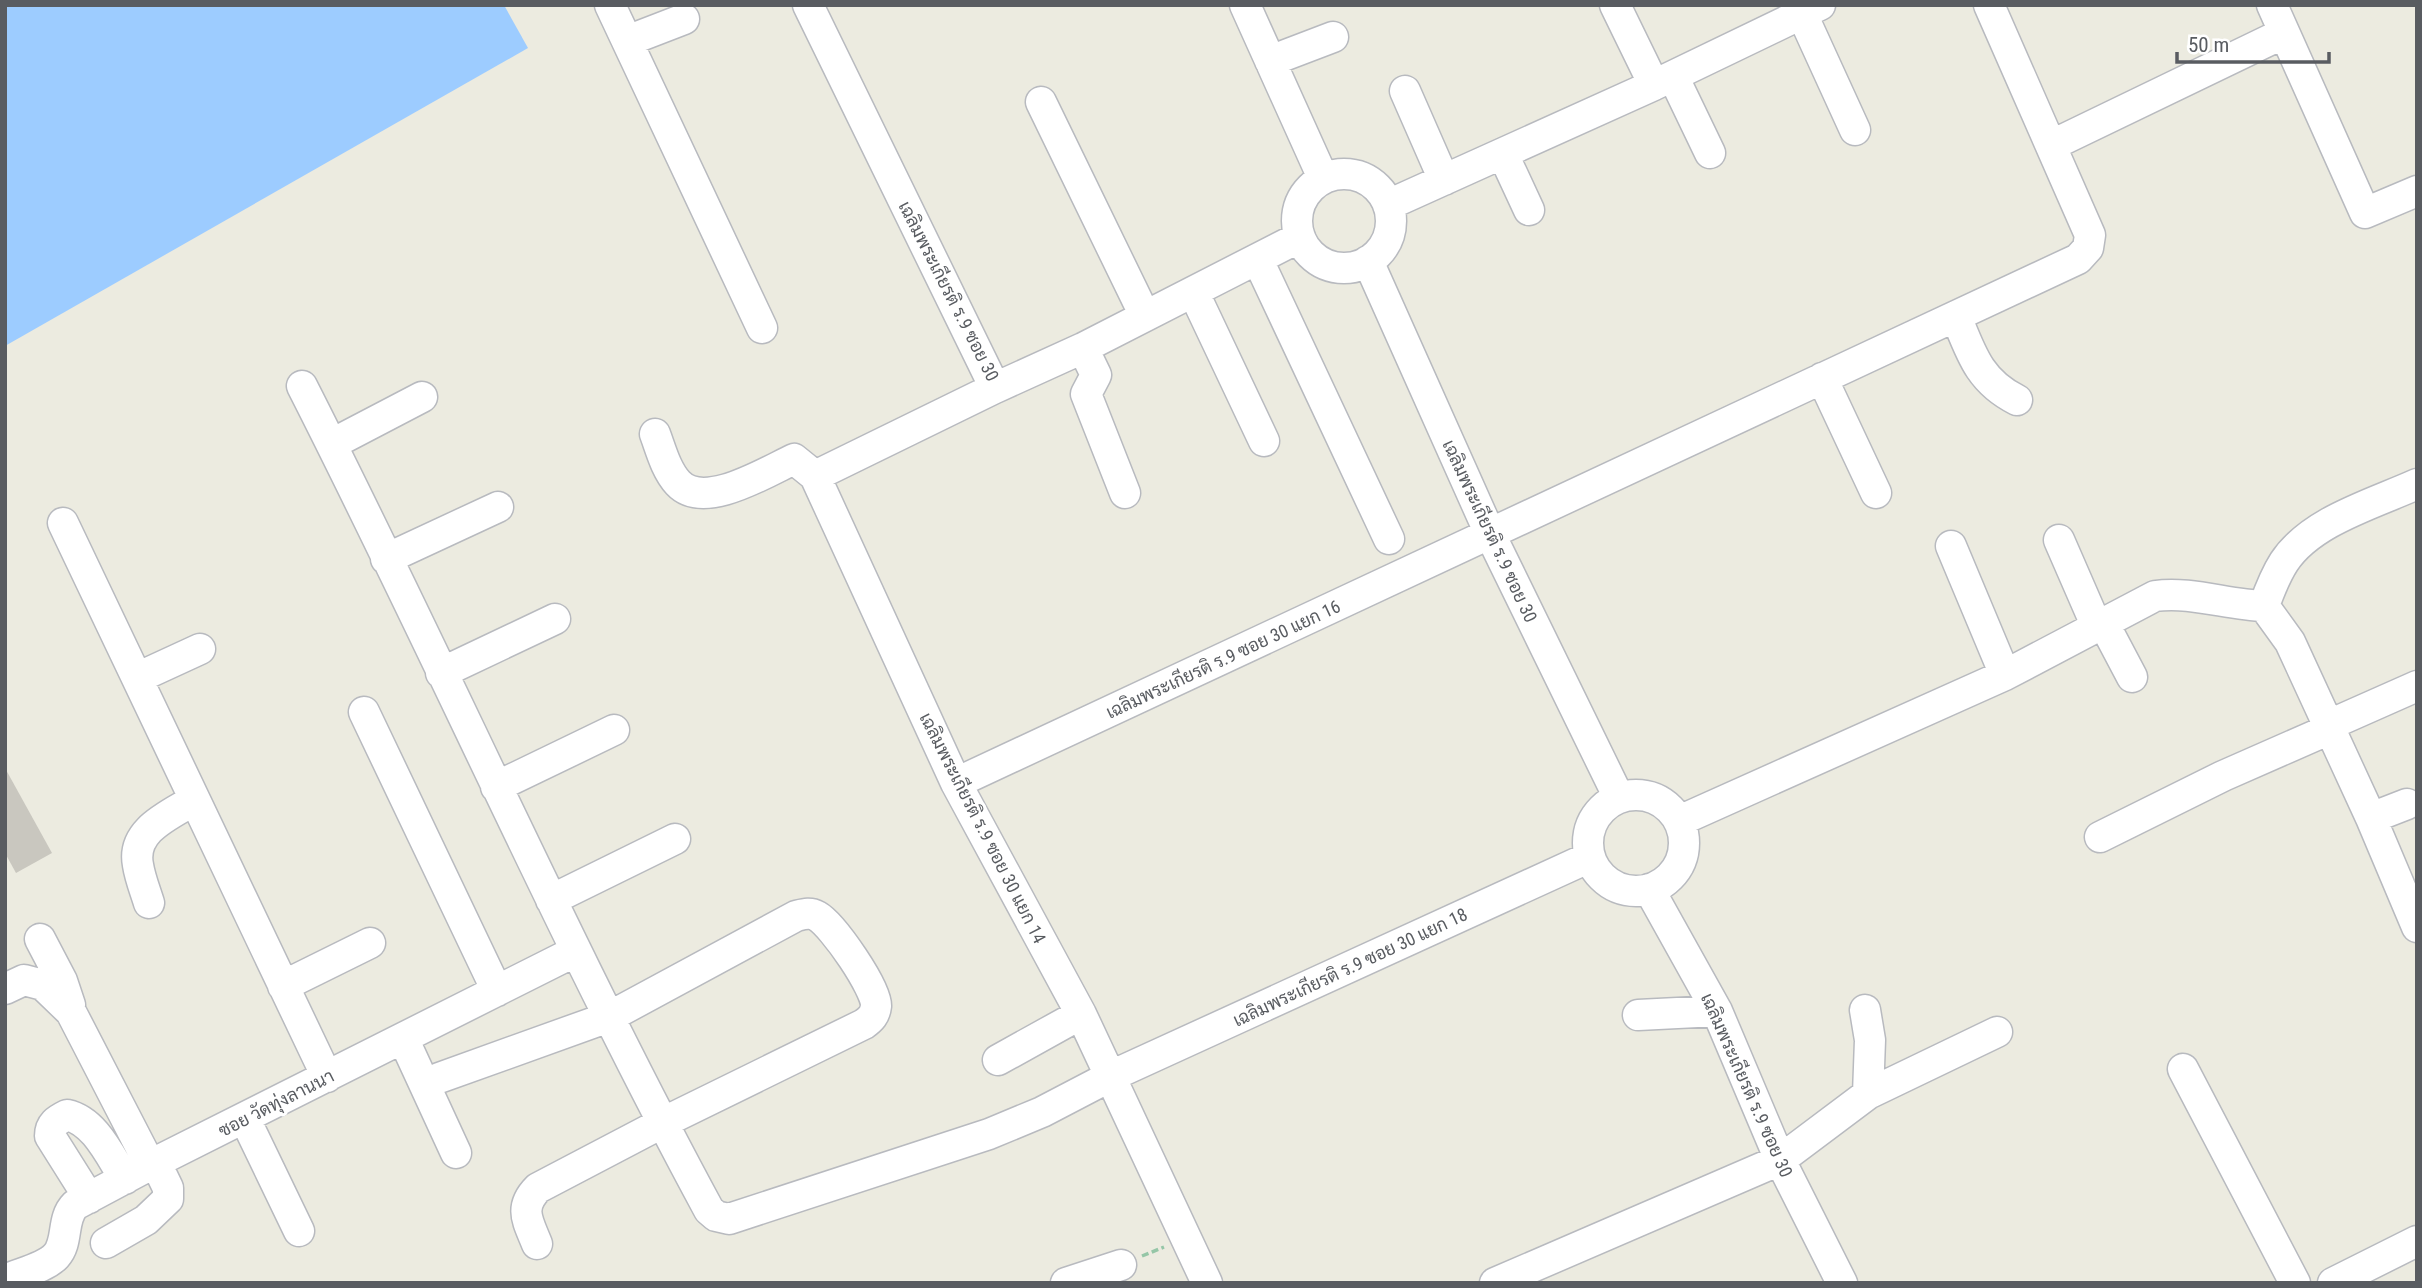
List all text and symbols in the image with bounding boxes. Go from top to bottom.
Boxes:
scale bar [2177,21,2329,65]
text: 50 m [2188,33,2229,57]
street label: เฉลิมพระเกียรติ ร.9 ซอย 30 [894,197,1005,384]
street label: เฉลิมพระเกียรติ ร.9 ซอย 30 [1438,436,1543,626]
street label: เฉลิมพระเกียรติ ร.9 ซอย 30 แยก 16 [1102,594,1343,723]
street label: เฉลิมพระเกียรติ ร.9 ซอย 30 แยก 14 [916,708,1052,947]
street label: เฉลิมพระเกียรติ ร.9 ซอย 30 แยก 18 [1229,902,1470,1031]
street label: เฉลิมพระเกียรติ ร.9 ซอย 30 [1697,989,1799,1180]
street label: ซอย วัดทุ่งลานนา [214,1064,338,1143]

